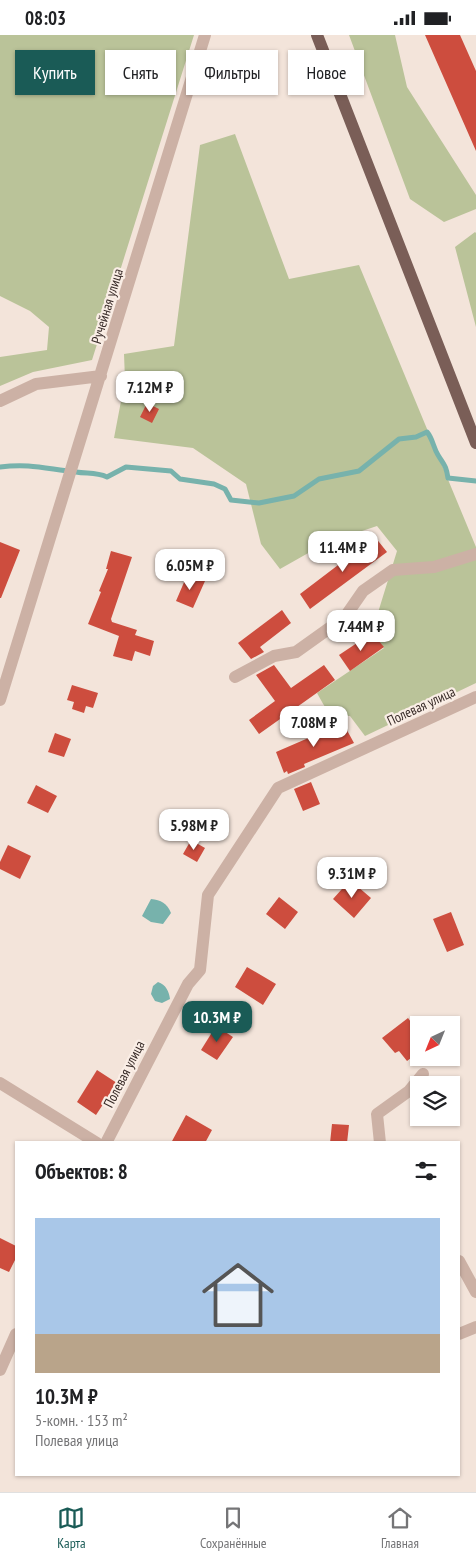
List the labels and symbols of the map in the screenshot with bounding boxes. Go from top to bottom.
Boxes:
street label: Ручейная улица [87,266,127,346]
pin: 7.12M ₽ [104,371,196,413]
pin: 11.4M ₽ [297,531,389,573]
pin: 6.05M ₽ [144,549,236,591]
pin: 7.44M ₽ [315,609,407,652]
street label: Полевая улица [384,682,458,730]
pin: 7.08M ₽ [268,705,360,748]
pin: 5.98M ₽ [148,809,240,851]
pin: 9.31M ₽ [306,857,398,899]
pin: 10.3M ₽ [171,1001,263,1043]
north arrow [410,1016,460,1066]
street label: Полевая улица [99,1037,149,1111]

